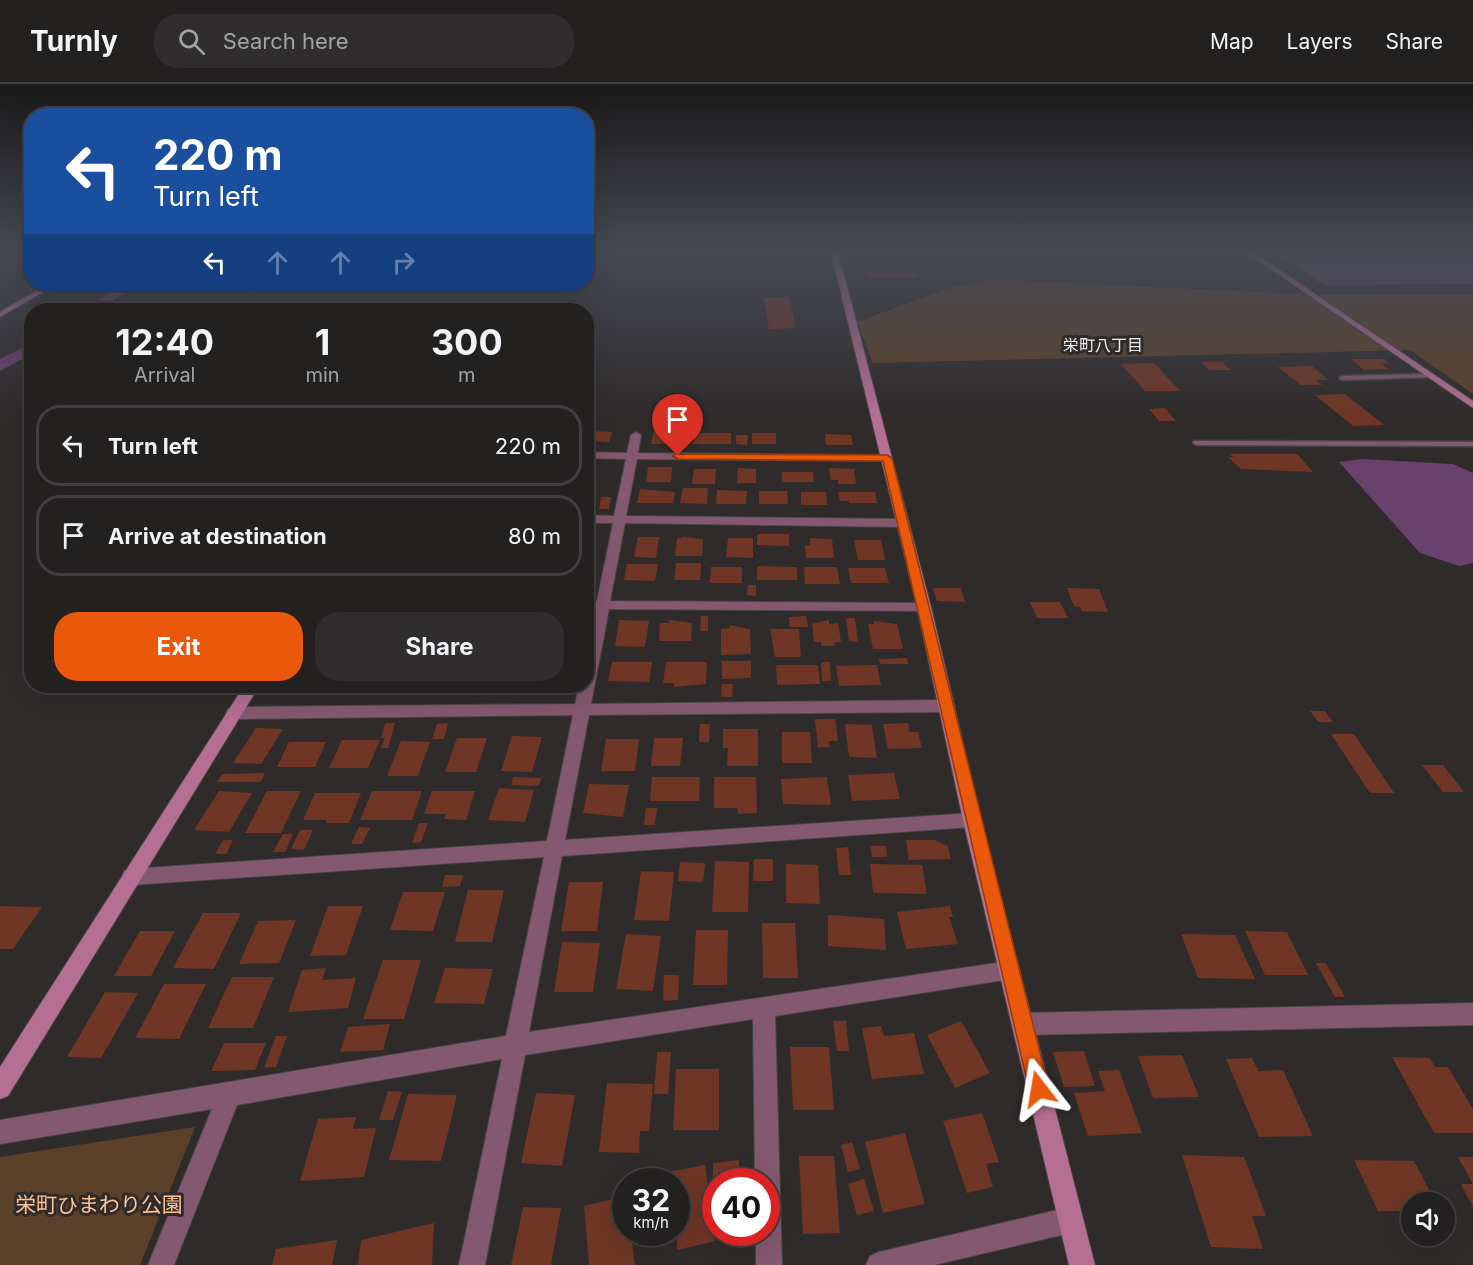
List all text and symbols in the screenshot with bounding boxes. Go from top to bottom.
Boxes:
search box [154,14,574,68]
text: Turnly [30,24,118,58]
icon: search [175,25,208,58]
text: Search here [223,28,349,54]
text: Map [1210,29,1254,54]
text: Layers [1287,29,1353,54]
text: Share [1386,29,1443,54]
text: 220 m [153,129,283,180]
icon: left [54,132,132,210]
text: Turn left [153,180,259,213]
icon: left [198,246,231,279]
icon: ahead [261,246,294,279]
icon: ahead [324,246,357,279]
icon: right [387,246,420,279]
text: 12:40 [115,320,214,364]
text: 1 [315,320,330,364]
text: 300 [431,320,503,364]
district label: 栄町八丁目 [1063,335,1143,355]
text: Arrival [134,363,195,387]
text: min [305,363,340,387]
text: m [458,363,476,387]
pin [652,394,703,456]
icon: arrive [661,403,694,436]
icon: left [57,429,90,462]
text: Turn left [108,433,198,459]
text: 220 m [495,433,561,459]
icon: arrive [57,519,90,552]
text: Arrive at destination [108,523,327,549]
text: 80 m [508,523,561,549]
button: Exit [54,612,303,681]
button: Share [315,612,564,681]
position arrow [1007,1057,1071,1121]
speed limit sign: 40 [702,1168,780,1246]
text: 32 [632,1182,670,1218]
park label: 栄町ひまわり公園 [15,1192,183,1217]
map controls [1401,1192,1455,1246]
button: sound [1401,1192,1455,1246]
text: km/h [633,1213,669,1232]

